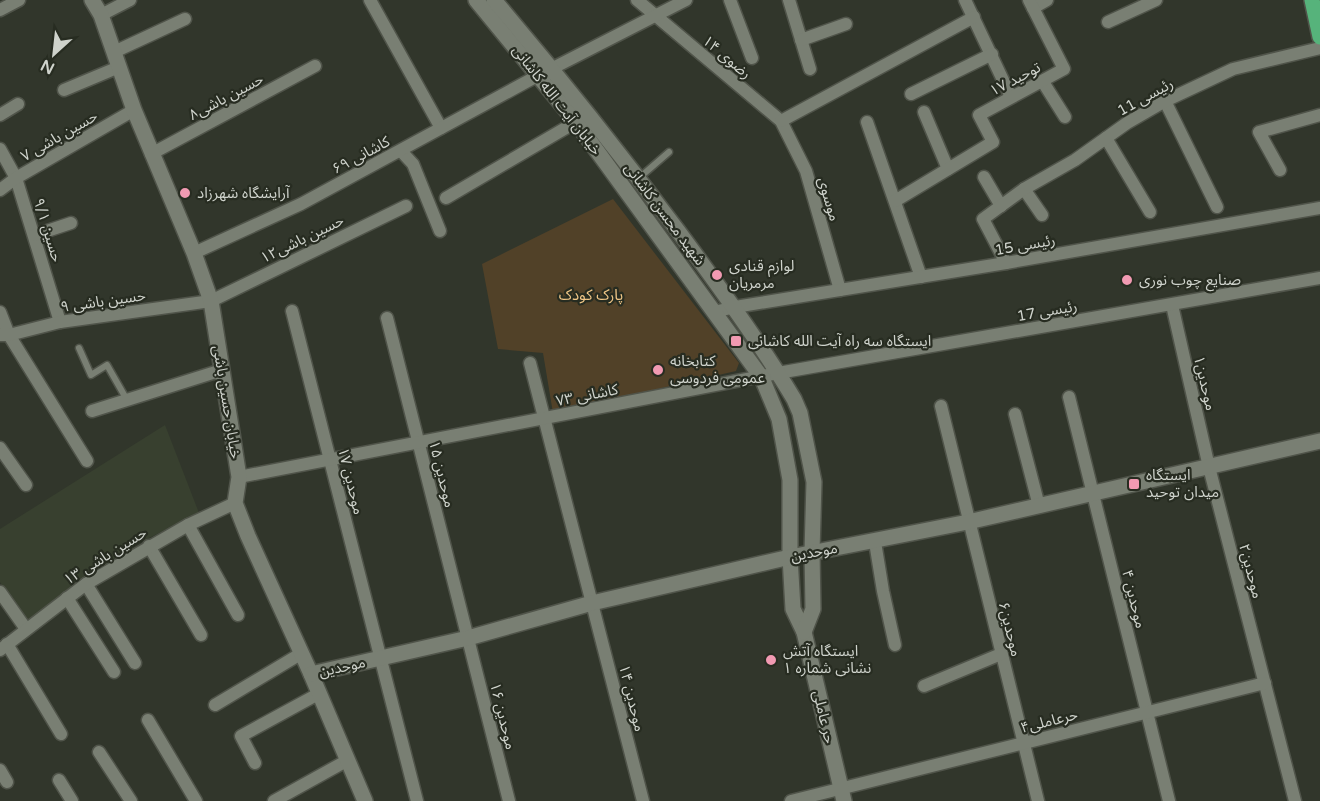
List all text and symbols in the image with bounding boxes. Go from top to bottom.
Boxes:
north arrow [24,24,84,84]
street label: رضوی ۱۴ [699,31,755,83]
street label: خیابان آیت الله کاشانی [508,41,606,159]
text: N [37,55,58,78]
street label: توحید ۱۷ [986,58,1044,100]
street label: حسین باشی۸ [186,70,266,124]
street label: رئیسی 11 [1114,74,1176,120]
street label: حسین باشی ۷ [17,107,101,165]
street label: کاشانی ۶۹ [329,132,394,178]
street label: شهید محسن کاشانی [621,159,710,269]
street label: موسوی [814,175,844,223]
place label: آرایشگاه شهرزاد [197,184,290,202]
marker: آرایشگاه شهرزاد [178,186,192,200]
street label: حسین ۹/۱ [30,196,66,264]
street label: حسین باشی۱۲ [257,211,347,267]
street label: رئیسی 15 [993,231,1057,259]
place label: لوازم قنادی مرمریان [729,257,794,292]
marker: لوازم قنادی مرمریان [710,268,724,282]
place label: صنایع چوب نوری [1139,271,1241,292]
marker: صنایع چوب نوری [1120,273,1134,287]
street label: حسین باشی ۹ [59,286,147,316]
park label: پارک کودک [559,286,623,305]
street label: رئیسی 17 [1015,297,1079,325]
place label: ایستگاه سه راه آیت الله کاشانی [748,332,931,350]
marker: ایستگاه سه راه آیت الله کاشانی [729,334,743,348]
street label: خیابان حسین باشی [209,344,245,460]
place label: کتابخانه عمومی فردوسی [670,352,765,387]
street label: موحدین۱ [1190,354,1220,412]
marker: کتابخانه عمومی فردوسی [651,363,665,377]
street label: کاشانی ۷۳ [554,380,620,410]
street label: موحدین ۱۵ [425,439,459,509]
street label: موحدین ۱۷ [334,446,368,516]
place label: ایستگاه میدان توحید [1146,466,1219,501]
marker: ایستگاه میدان توحید [1127,477,1141,491]
street label: حسین باشی ۱۳ [60,523,150,589]
street label: موحدین [789,539,839,565]
street label: موحدین۲ [1235,542,1267,600]
street label: موحدین ۴ [1118,568,1150,630]
street label: موحدین۶ [995,600,1025,658]
place label: ایستگاه آتش نشانی شماره ۱ [783,642,871,677]
street label: موحدین [317,653,367,681]
marker: ایستگاه آتش نشانی شماره ۱ [764,653,778,667]
street label: موحدین ۱۴ [615,663,649,733]
street label: موحدین ۱۶ [486,681,520,751]
street label: حر عاملی [809,689,839,745]
street label: حرعاملی۴ [1019,705,1080,737]

